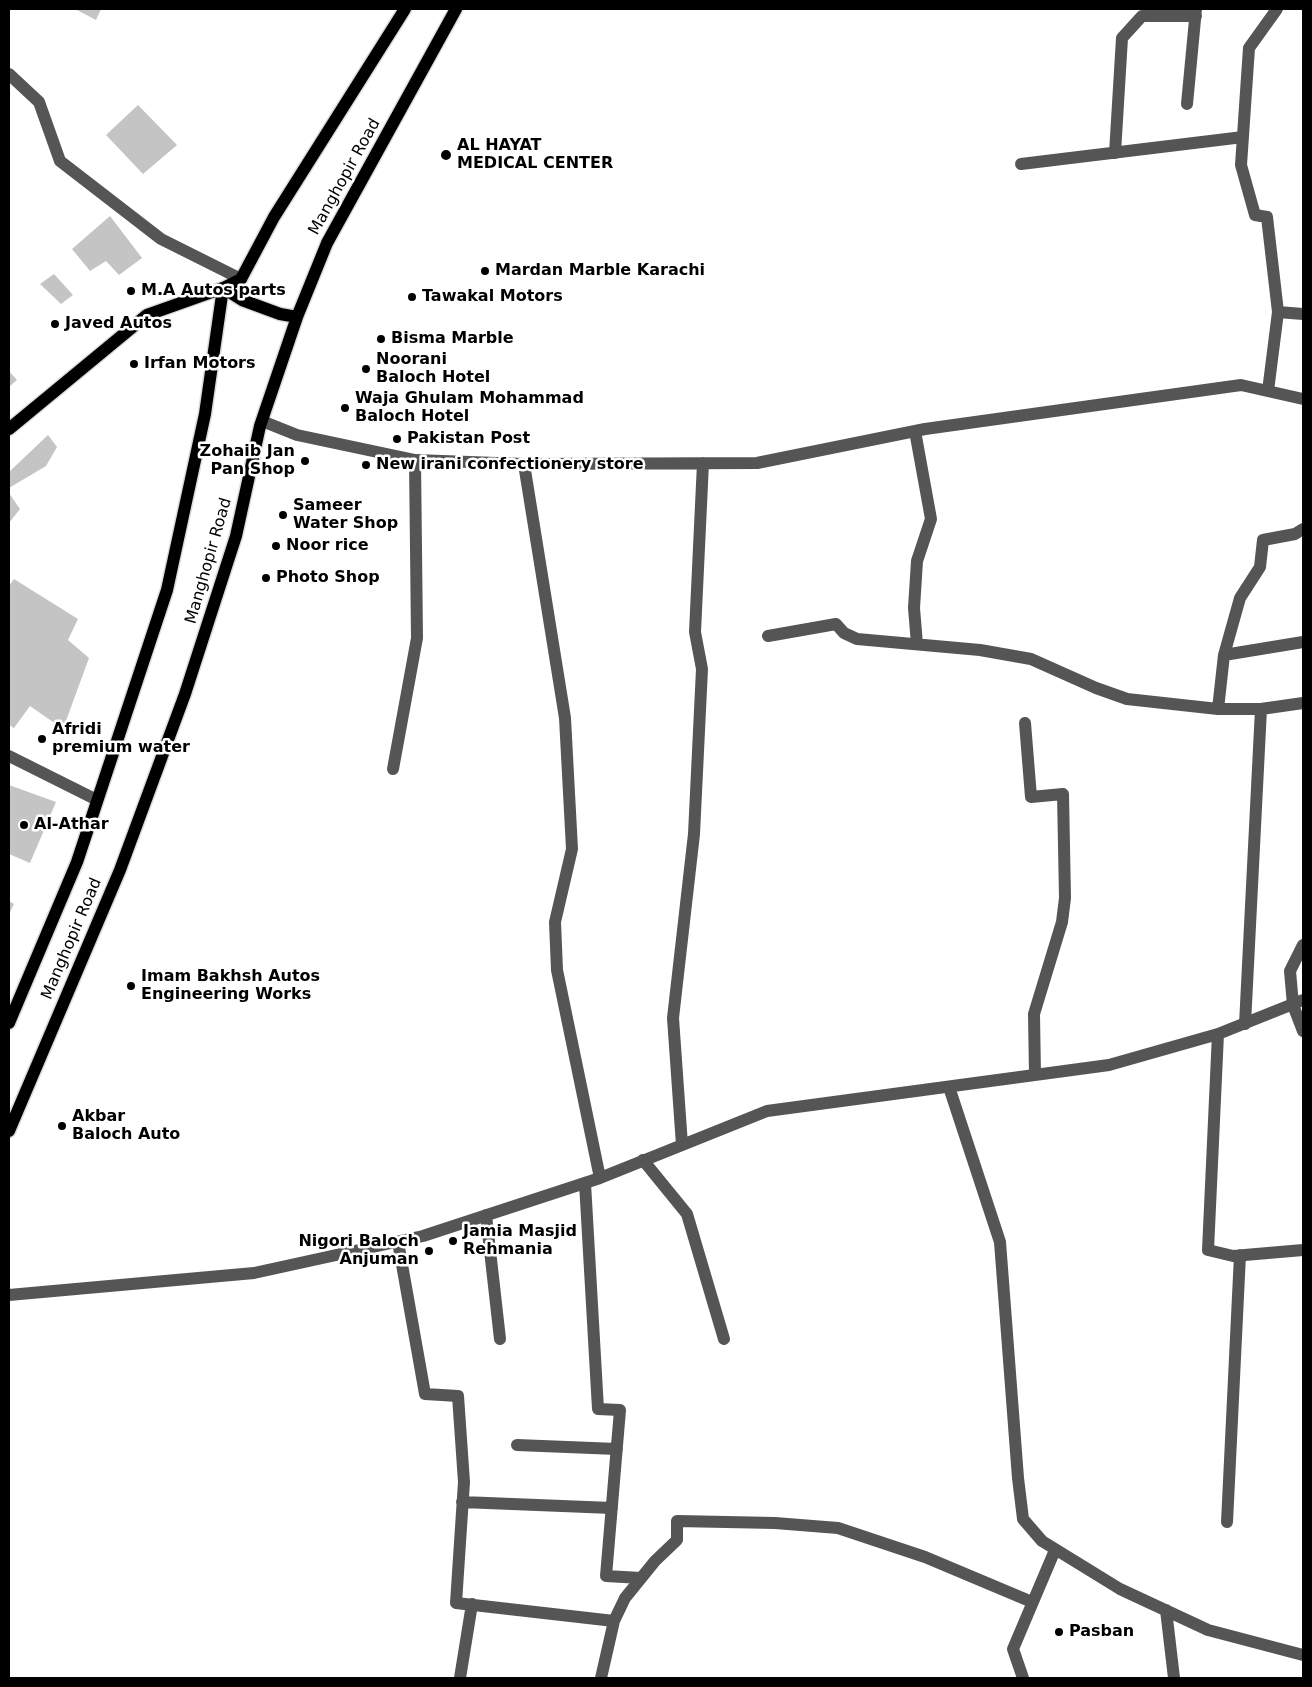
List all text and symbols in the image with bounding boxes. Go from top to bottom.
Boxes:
street label: Manghopir Road [305,115,385,239]
place label: AL HAYAT MEDICAL CENTER [457,136,613,174]
marker: AL HAYAT MEDICAL CENTER [439,148,453,162]
place label: Mardan Marble Karachi [495,261,705,281]
marker: Mardan Marble Karachi [479,265,491,277]
place label: M.A Autos parts [141,281,286,301]
marker: M.A Autos parts [125,285,137,297]
place label: Tawakal Motors [422,287,563,307]
marker: Tawakal Motors [406,291,418,303]
place label: Javed Autos [65,314,172,334]
marker: Javed Autos [49,318,61,330]
place label: Bisma Marble [391,329,514,349]
marker: Bisma Marble [375,333,387,345]
place label: Noorani Baloch Hotel [376,350,490,388]
place label: Irfan Motors [144,354,256,374]
marker: Irfan Motors [128,358,140,370]
marker: Noorani Baloch Hotel [360,363,372,375]
place label: Waja Ghulam Mohammad Baloch Hotel [355,389,584,427]
marker: Waja Ghulam Mohammad Baloch Hotel [339,402,351,414]
place label: Pakistan Post [407,429,530,449]
marker: Pakistan Post [391,433,403,445]
place label: Zohaib Jan Pan Shop [200,442,295,480]
marker: Zohaib Jan Pan Shop [299,455,311,467]
place label: New irani confectionery store [376,455,644,475]
marker: New irani confectionery store [360,459,372,471]
street label: Manghopir Road [182,496,236,626]
place label: Sameer Water Shop [293,496,398,534]
marker: Sameer Water Shop [277,509,289,521]
place label: Noor rice [286,536,369,556]
marker: Noor rice [270,540,282,552]
place label: Photo Shop [276,568,380,588]
marker: Photo Shop [260,572,272,584]
place label: Afridi premium water [52,720,190,758]
marker: Afridi premium water [36,733,48,745]
place label: Al-Athar [34,815,109,835]
marker: Al-Athar [18,819,30,831]
street label: Manghopir Road [38,875,106,1003]
place label: Imam Bakhsh Autos Engineering Works [141,967,320,1005]
marker: Imam Bakhsh Autos Engineering Works [125,980,137,992]
place label: Akbar Baloch Auto [72,1107,180,1145]
marker: Akbar Baloch Auto [56,1120,68,1132]
place label: Jamia Masjid Rehmania [463,1222,577,1260]
place label: Nigori Baloch Anjuman [298,1232,419,1270]
marker: Jamia Masjid Rehmania [447,1235,459,1247]
marker: Nigori Baloch Anjuman [423,1245,435,1257]
place label: Pasban [1069,1622,1134,1642]
marker: Pasban [1053,1626,1065,1638]

